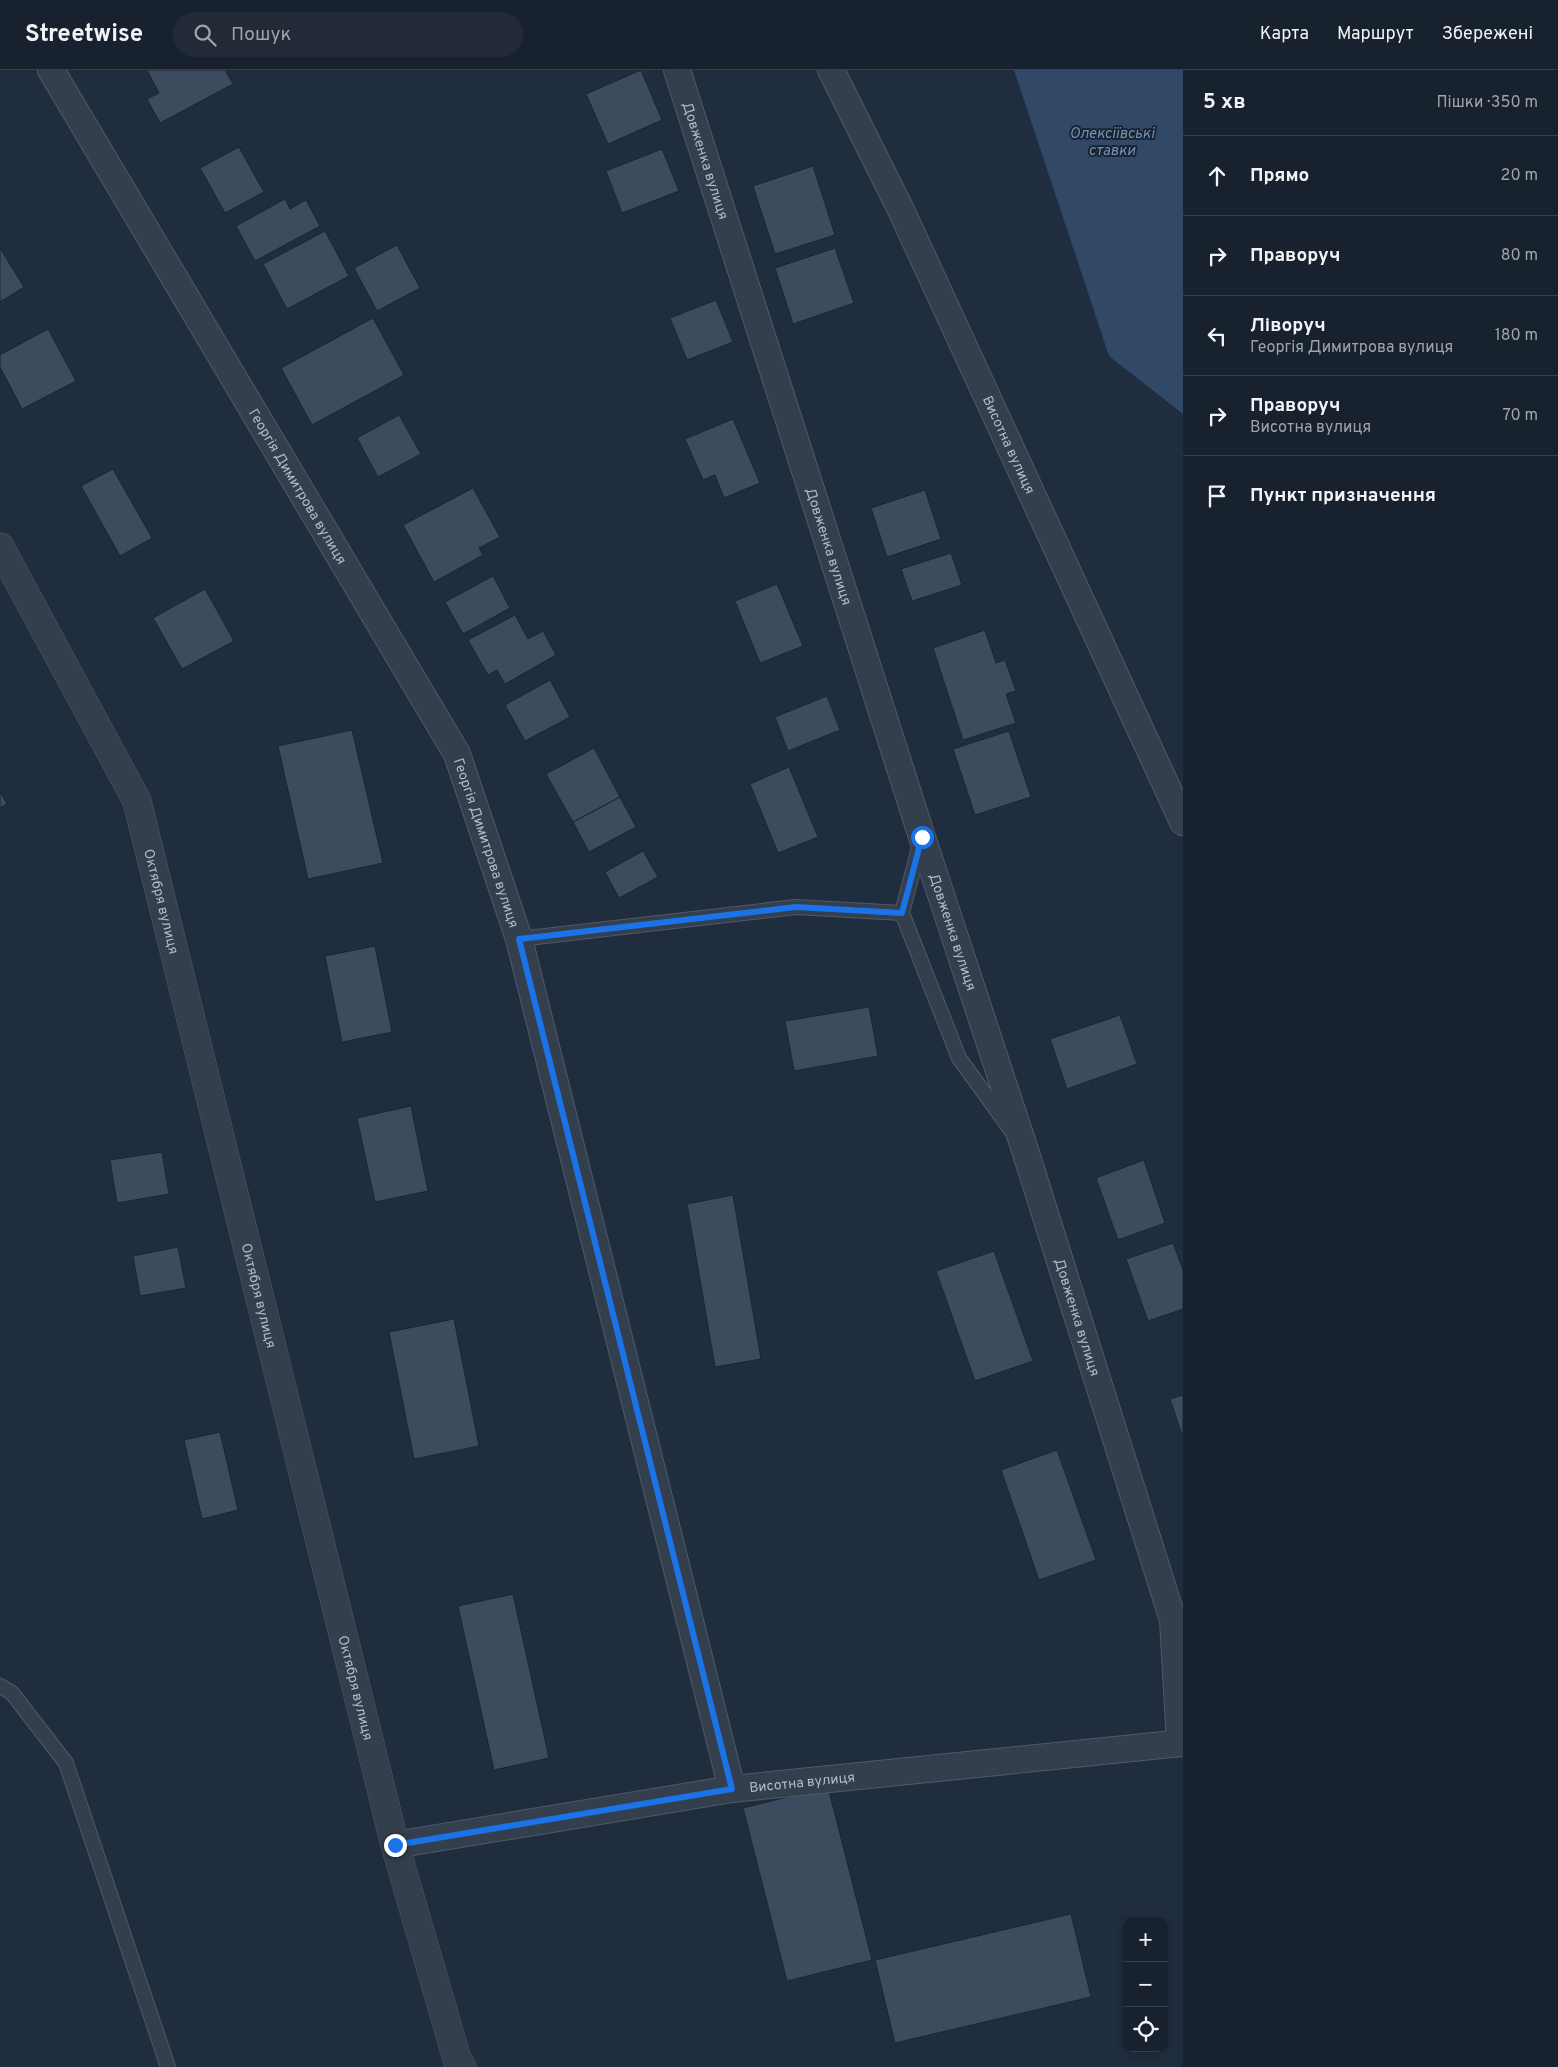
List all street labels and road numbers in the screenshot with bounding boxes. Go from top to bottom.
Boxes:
street label: Довженка вулиця [678,100,731,222]
street label: Висотна вулиця [978,394,1038,497]
street label: Георгія Димитрова вулиця [244,406,350,568]
street label: Довженка вулиця [801,486,854,608]
street label: Георгія Димитрова вулиця [449,756,522,930]
street label: Октября вулиця [139,847,182,956]
street label: Довженка вулиця [925,871,979,993]
street label: Октября вулиця [237,1242,279,1350]
street label: Довженка вулиця [1050,1257,1103,1379]
street label: Октября вулиця [334,1634,376,1742]
street label: Висотна вулиця [748,1770,856,1797]

